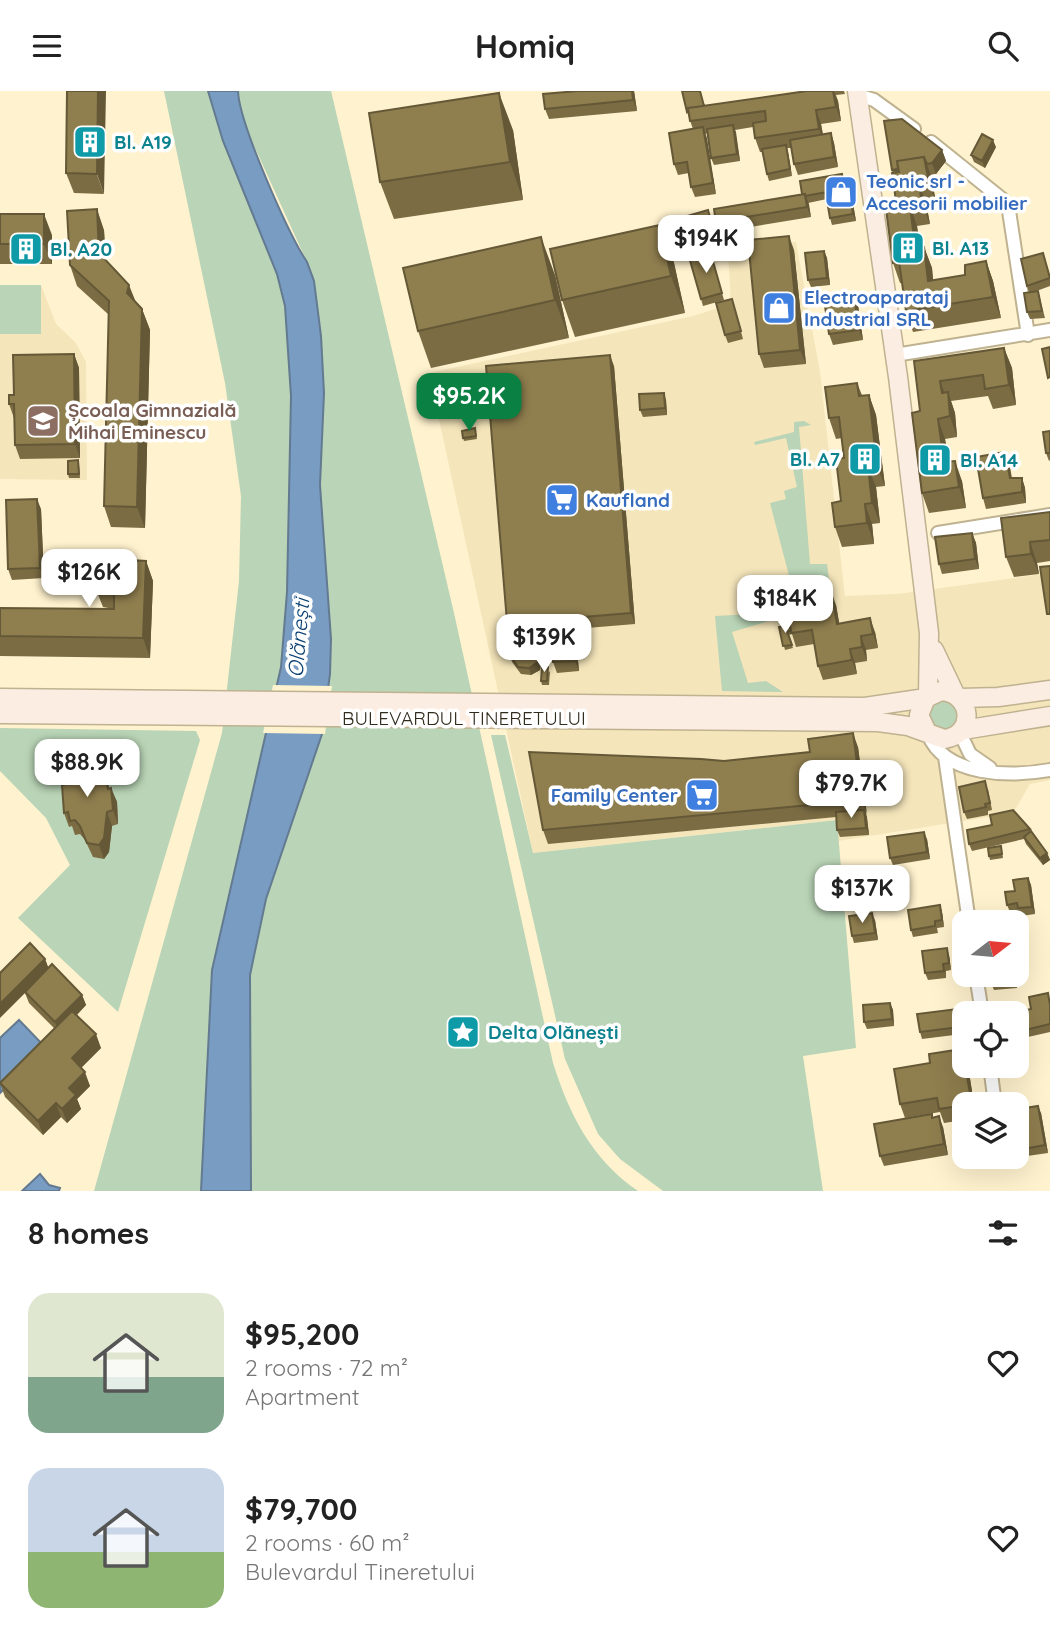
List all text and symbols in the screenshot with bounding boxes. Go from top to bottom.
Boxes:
text: Homiq [475,26,575,66]
icon: menu [28,27,66,65]
icon: search [984,27,1022,65]
building icon: Bl. A19 [71,123,109,161]
place label: Bl. A19 [114,130,172,154]
place label: Teonic srl - Accesorii mobilier [866,169,1028,215]
shop icon: Teonic srl - Accesorii mobilier [822,173,860,211]
pin: $194K [657,215,755,275]
text: $194K [674,223,738,252]
building icon: Bl. A13 [889,229,927,267]
building icon: Bl. A20 [7,230,45,268]
place label: Bl. A13 [932,236,989,260]
place label: Bl. A20 [50,237,112,261]
place label: Electroaparataj Industrial SRL [804,285,949,331]
shop icon: Electroaparataj Industrial SRL [760,289,798,327]
pin: $95.2K [412,373,526,433]
text: $95.2K [432,381,506,410]
place label: Școala Gimnazială Mihai Eminescu [68,398,237,444]
school or university icon: Școala Gimnazială Mihai Eminescu [24,402,62,440]
building icon: Bl. A7 [846,440,884,478]
building icon: Bl. A14 [916,441,954,479]
place label: Bl. A7 [790,447,840,471]
place label: Bl. A14 [960,448,1018,472]
supermarket icon: Kaufland [543,481,581,519]
place label: Kaufland [586,488,670,512]
pin: $126K [40,549,138,609]
text: $126K [57,557,121,586]
pin: $184K [736,575,834,635]
text: $184K [753,583,817,612]
water label: Olănești [282,595,315,679]
pin: $139K [495,615,593,674]
text: $139K [512,622,576,651]
street label: BULEVARDUL TINERETULUI [342,706,586,730]
pin: $88.9K [30,739,144,799]
text: $88.9K [51,747,123,776]
pin: $79.7K [794,761,908,820]
text: $79.7K [815,768,887,797]
supermarket icon: Family Center [683,776,721,814]
place label: Family Center [551,783,678,807]
pin: $137K [813,865,911,925]
text: $137K [831,873,893,902]
north arrow [952,910,1029,987]
map controls [952,910,1029,1169]
button: locate [952,1001,1029,1078]
place icon: Delta Olănești [444,1013,482,1051]
place label: Delta Olănești [488,1020,618,1045]
button: layers [952,1092,1029,1169]
text: 8 homes [28,1214,149,1252]
icon: filters [984,1214,1022,1252]
text: $95,200 [245,1315,359,1353]
icon: home [84,1321,168,1405]
icon: heart [984,1344,1022,1382]
text: 2 rooms · 72 m² [245,1353,408,1382]
text: Apartment [245,1382,359,1411]
text: $79,700 [245,1490,357,1528]
icon: home [84,1496,168,1580]
icon: heart [984,1519,1022,1557]
text: 2 rooms · 60 m² [245,1528,410,1557]
text: Bulevardul Tineretului [245,1557,475,1586]

